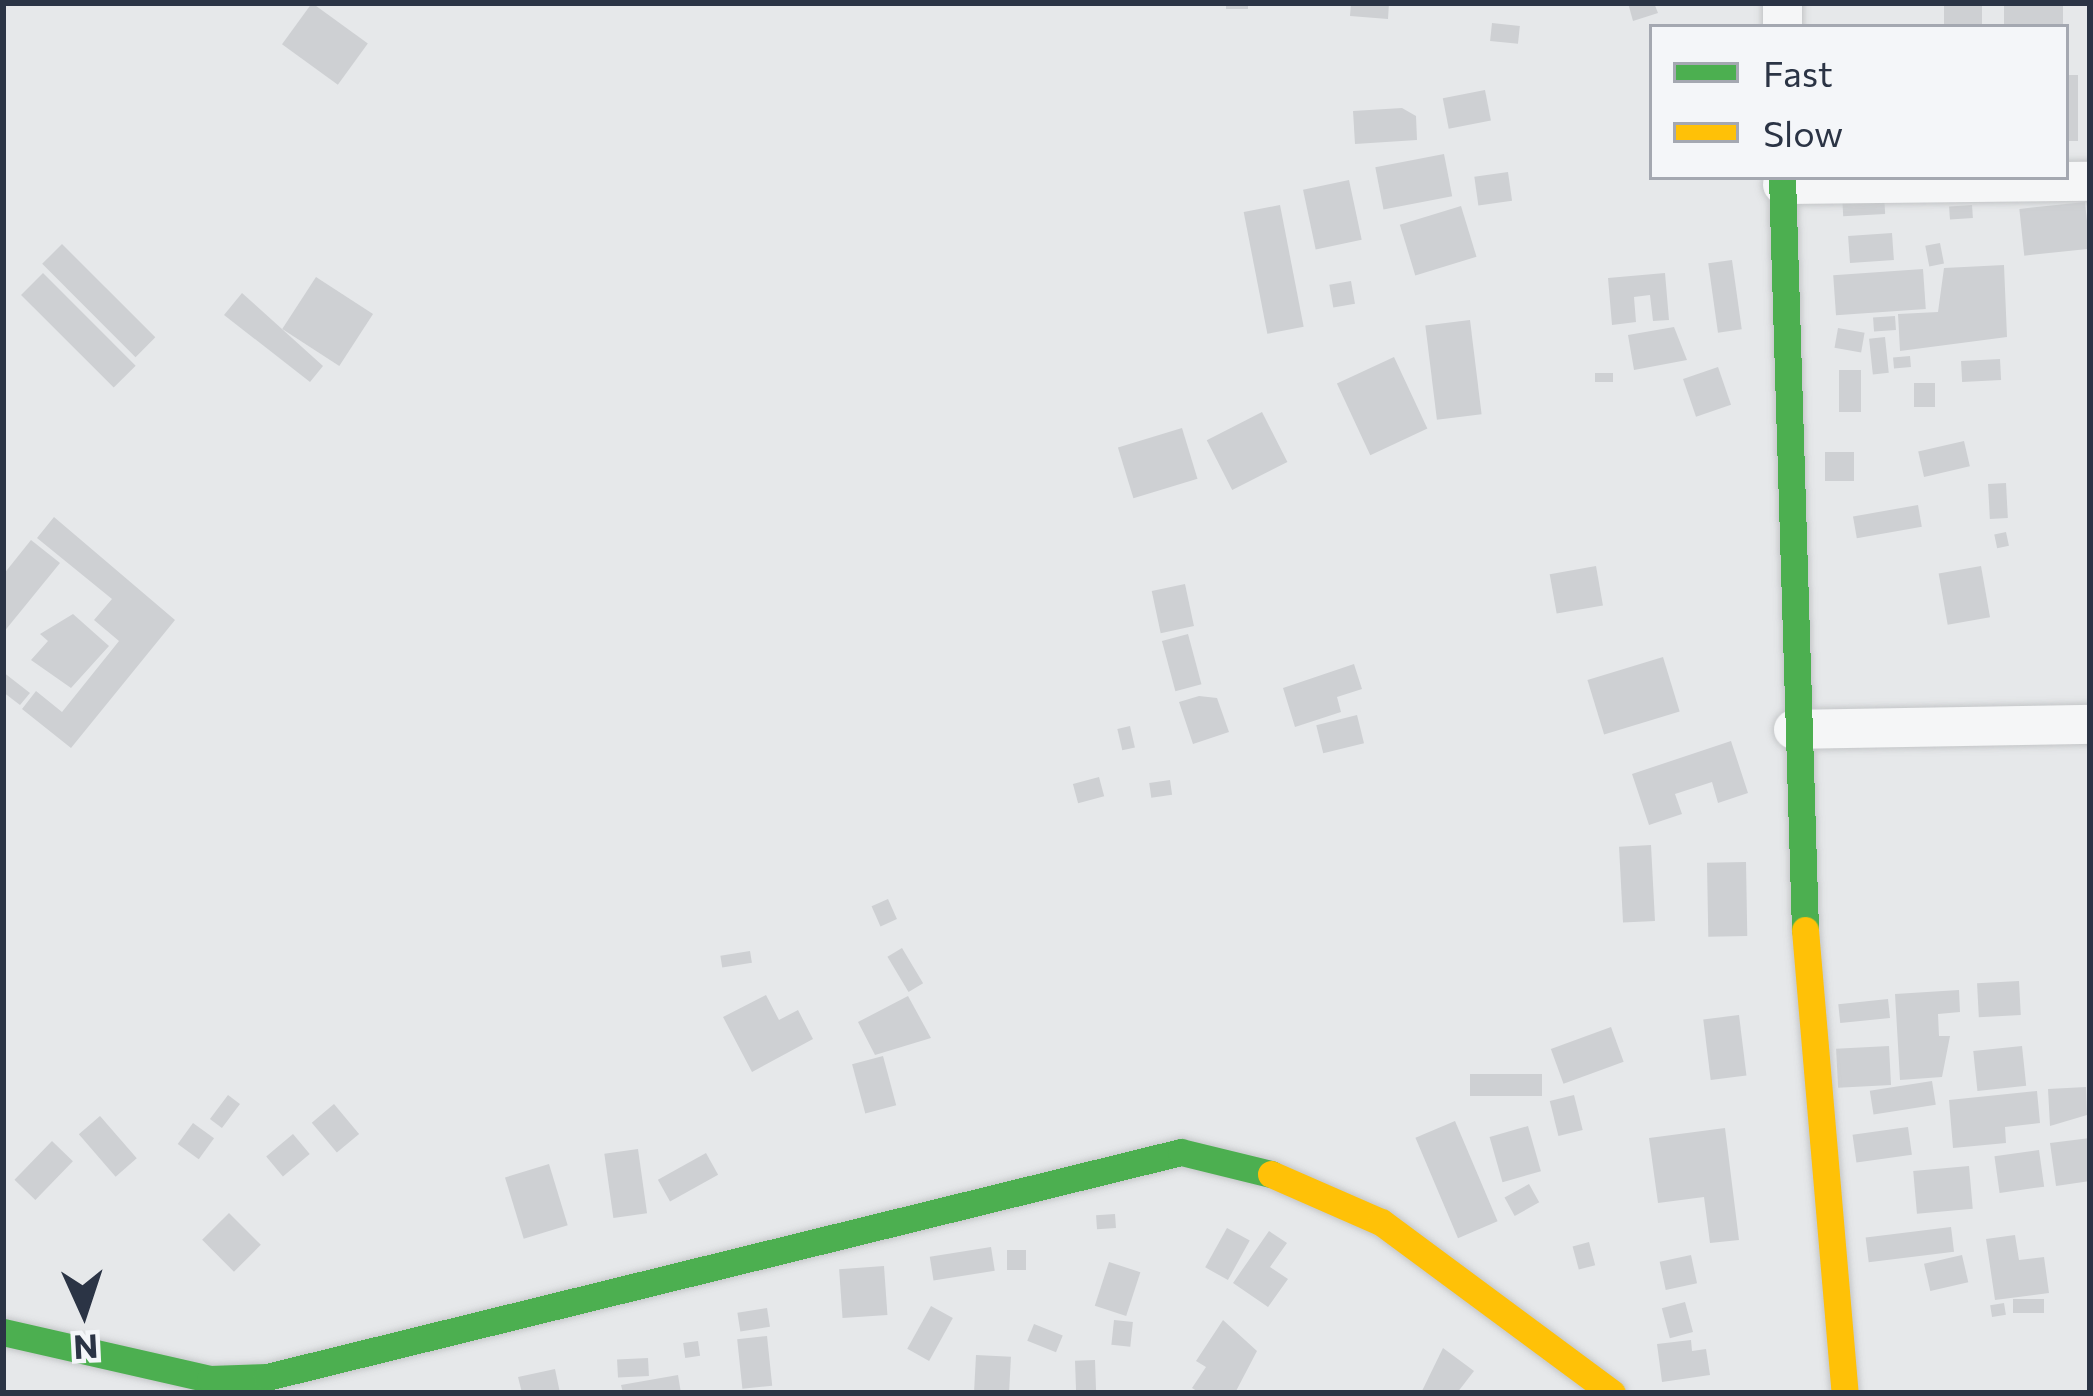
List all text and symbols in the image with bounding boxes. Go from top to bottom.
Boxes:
legend [1649,24,2069,180]
text: Fast [1763,50,1833,94]
text: Slow [1763,110,1843,154]
north arrow [24,1252,144,1372]
text: N [72,1327,99,1370]

